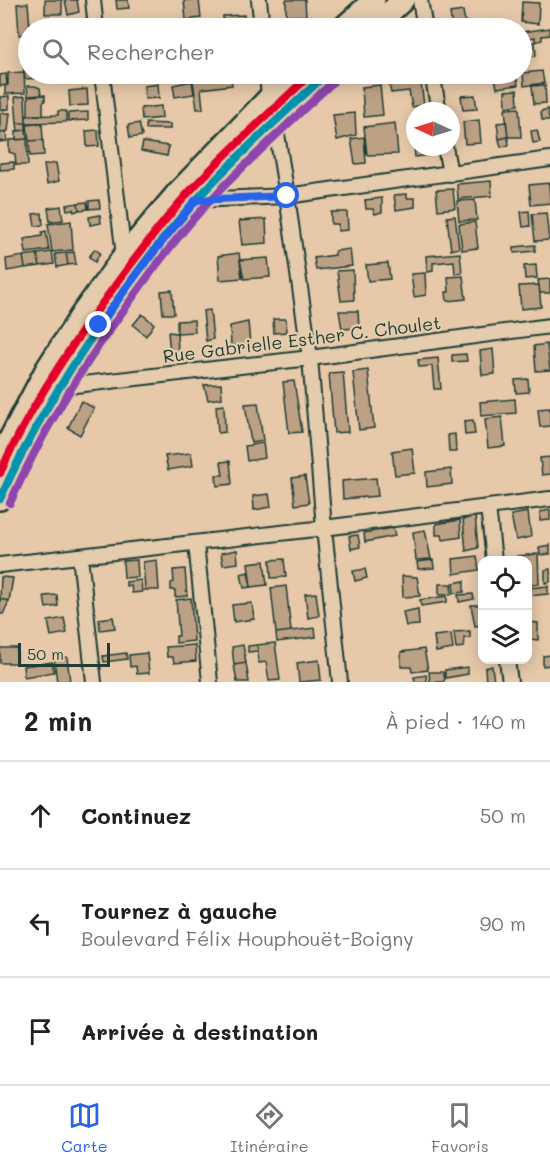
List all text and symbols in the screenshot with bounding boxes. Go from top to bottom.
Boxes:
search box [18,18,532,84]
icon: search [39,35,72,68]
text: Rechercher [87,37,215,66]
north arrow [406,102,460,156]
route start [273,182,299,208]
street label: Rue Gabrielle Esther C. Choulet [161,310,442,368]
route end [85,311,111,337]
map controls [478,556,532,664]
button: locate [478,556,532,610]
button: layers [478,610,532,664]
scale bar [18,640,110,668]
text: 50 m [27,643,64,664]
text: 2 min [24,704,92,738]
text: À pied · 140 m [385,708,526,734]
icon: ahead [24,799,57,832]
text: Continuez [81,801,191,830]
text: 50 m [480,802,526,828]
text: Tournez à gauche [81,896,277,925]
icon: left [24,907,57,940]
text: 90 m [480,910,526,936]
text: Boulevard Félix Houphouët-Boigny [81,925,414,951]
icon: arrive [24,1015,57,1048]
text: Arrivée à destination [81,1017,318,1046]
tab: Carte [61,1099,108,1156]
tab: Itinéraire [230,1099,309,1156]
tab: Favoris [431,1099,489,1156]

